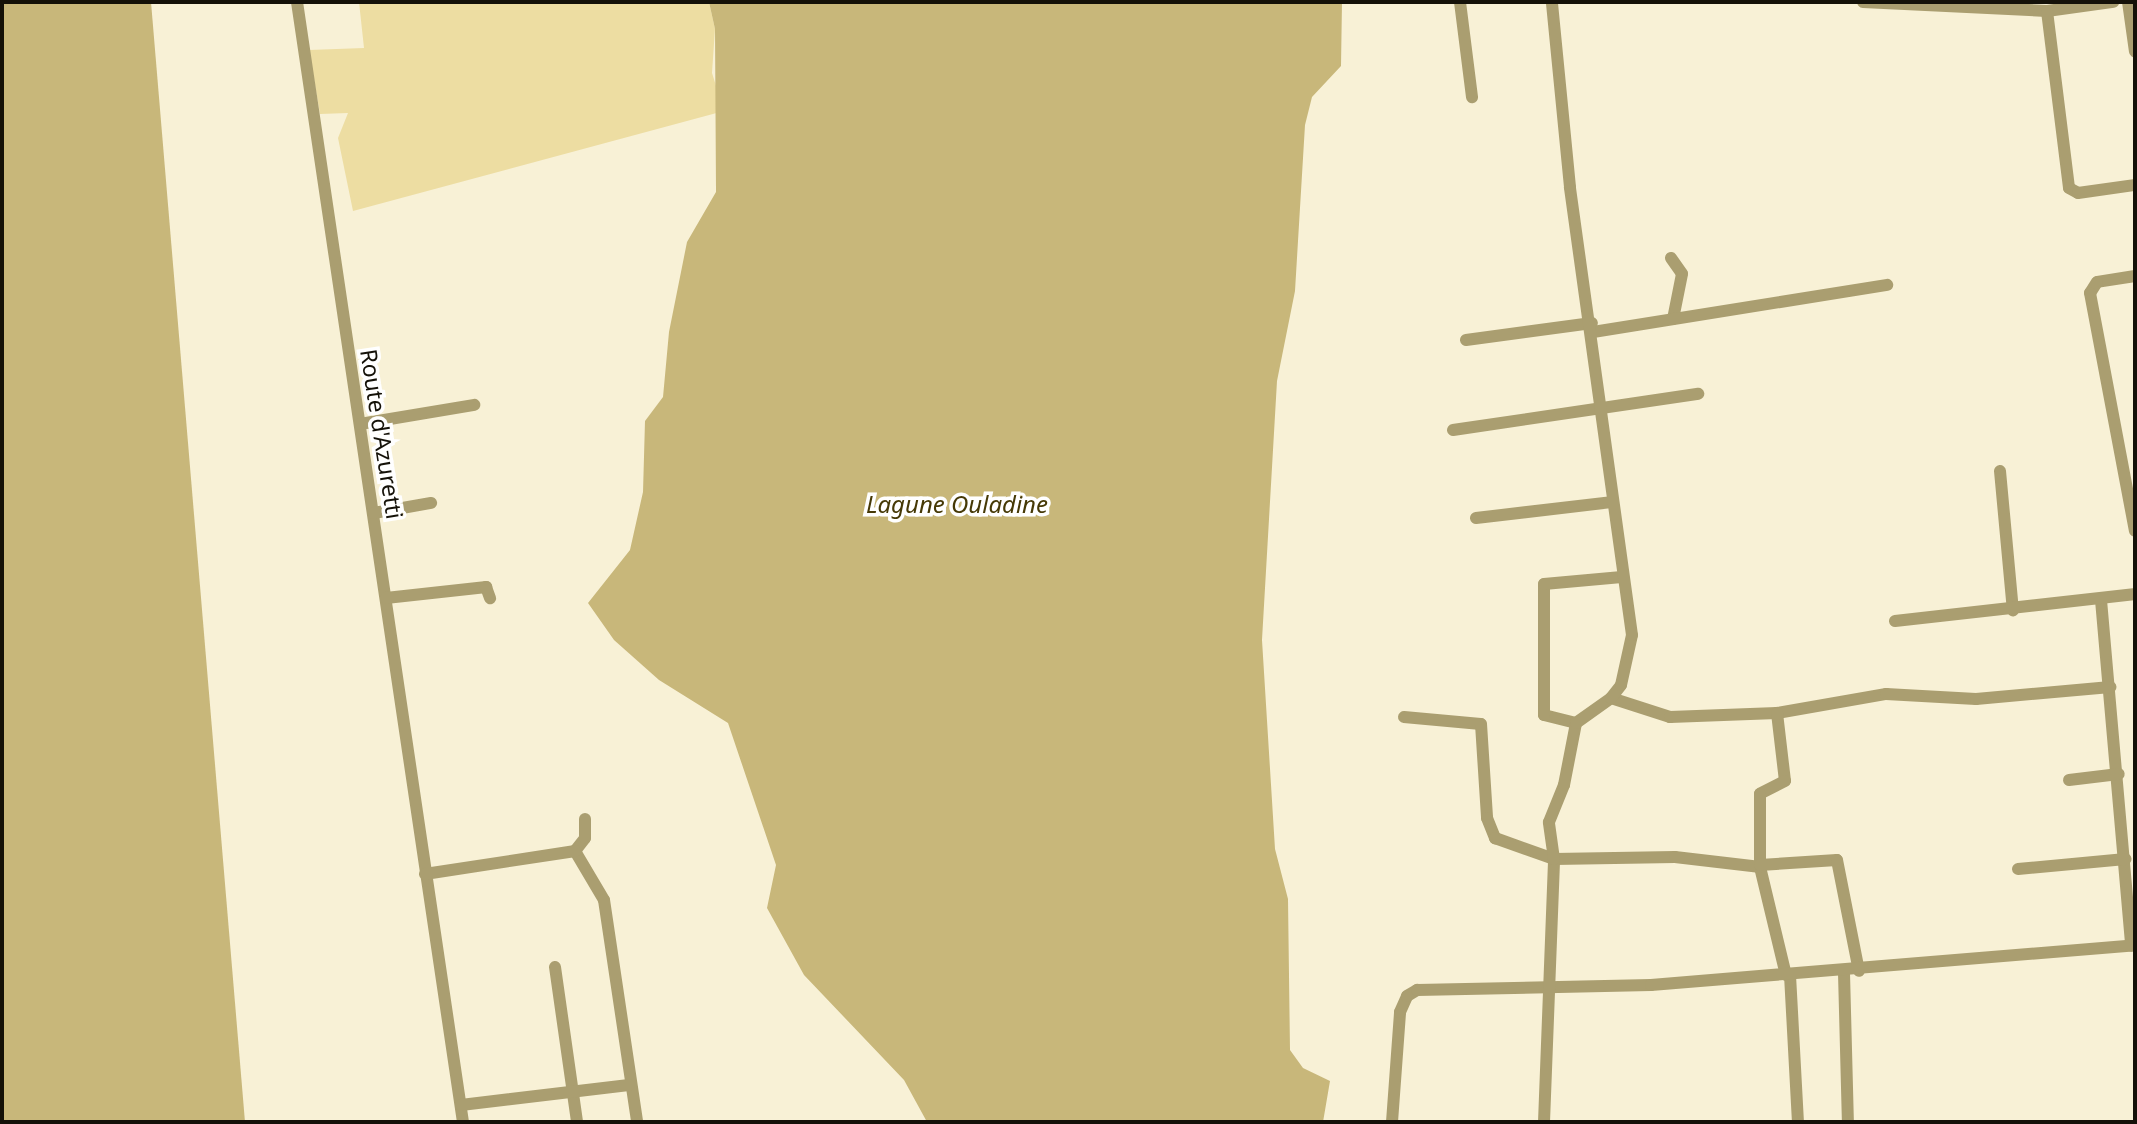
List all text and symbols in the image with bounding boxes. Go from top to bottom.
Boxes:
street label: Route d'Azuretti [355,347,409,521]
water label: Lagune Ouladine [866,490,1048,518]

